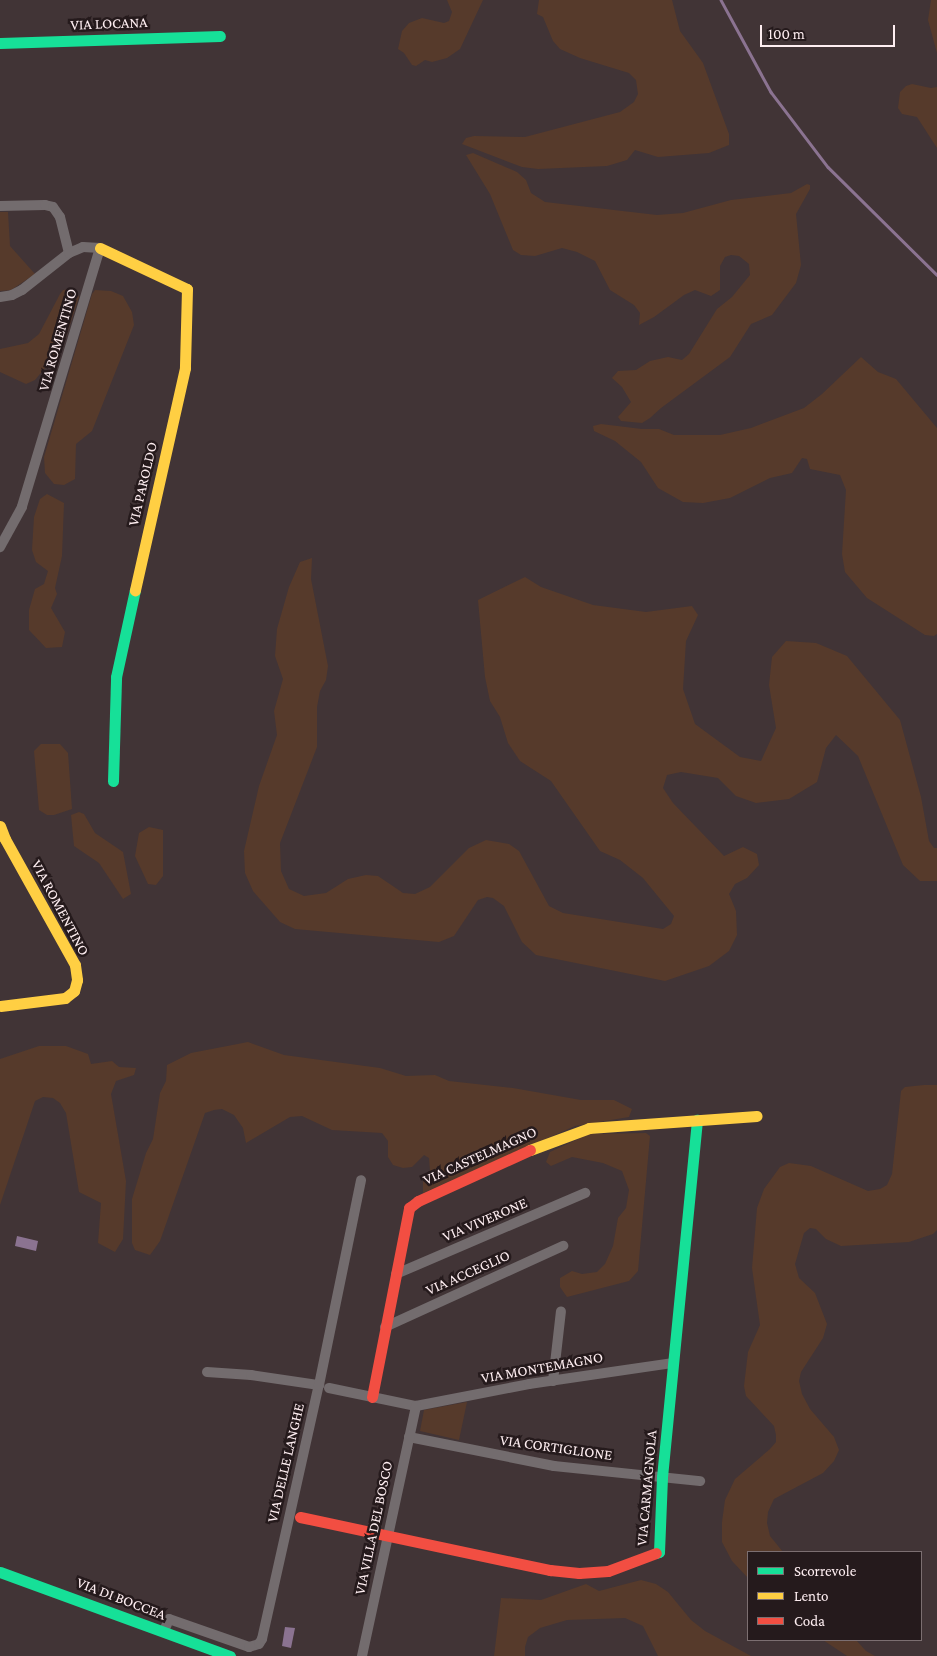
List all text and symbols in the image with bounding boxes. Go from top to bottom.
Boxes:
street label: VIA LOCANA [70,14,148,34]
scale bar [762,15,897,47]
text: 100 m [768,26,805,42]
street label: VIA ROMENTINO [35,287,81,393]
street label: VIA PAROLDO [125,440,161,528]
street label: VIA ROMENTINO [27,857,93,959]
street label: VIA CASTELMAGNO [420,1123,540,1189]
street label: VIA VIVERONE [440,1194,530,1246]
street label: VIA ACCEGLIO [423,1246,513,1300]
street label: VIA MONTEMAGNO [480,1348,604,1388]
street label: VIA DELLE LANGHE [264,1402,308,1524]
street label: VIA CARMAGNOLA [633,1429,661,1547]
street label: VIA CORTIGLIONE [499,1431,613,1465]
street label: VIA VILLA DEL BOSCO [351,1459,397,1597]
legend [747,1551,922,1641]
text: Scorrevole [794,1563,856,1579]
street label: VIA DI BOCCEA [74,1574,168,1624]
text: Lento [794,1588,828,1604]
text: Coda [794,1613,825,1629]

